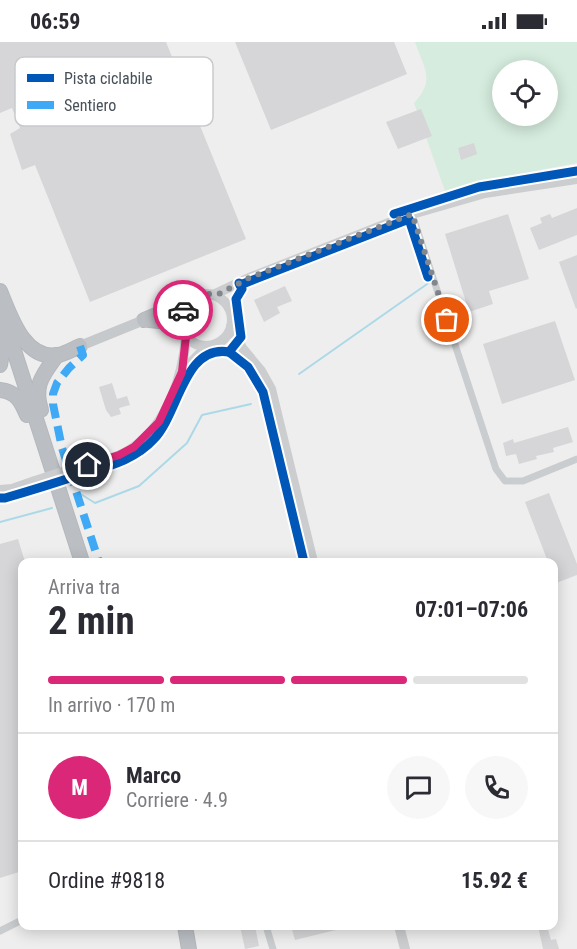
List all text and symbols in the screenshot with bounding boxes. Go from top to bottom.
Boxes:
text: 06:59 [30,9,81,34]
legend [15,57,213,126]
map controls [492,60,558,126]
button: locate [492,60,558,126]
text: Pista ciclabile [64,69,152,88]
text: Sentiero [64,96,116,115]
courier [153,280,213,340]
icon: car [167,294,200,327]
pin [421,294,472,345]
icon: bag [430,303,463,336]
pin [62,439,113,490]
icon: home [71,448,104,481]
text: Arriva tra [48,575,120,599]
text: 07:01–07:06 [415,597,528,622]
text: 2 min [48,598,135,644]
text: In arrivo · 170 m [48,693,175,717]
button: chat [387,756,450,819]
button: phone [465,756,528,819]
text: Marco [126,763,181,788]
text: M [71,775,88,800]
text: Corriere · 4.9 [126,788,228,812]
text: Ordine #9818 [48,868,165,893]
text: 15.92 € [461,868,528,893]

